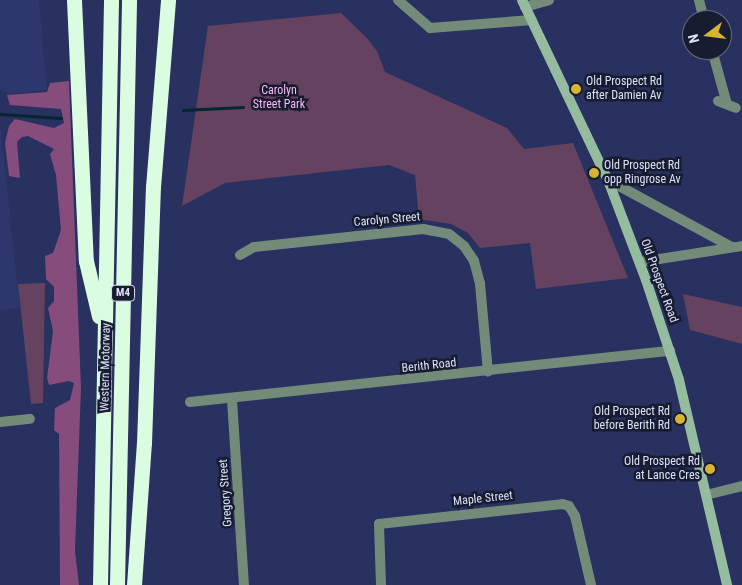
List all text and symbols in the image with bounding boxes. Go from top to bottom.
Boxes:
north arrow [682,10,732,60]
text: N [685,32,702,45]
place label: Old Prospect Rd after Damien Av [586,75,662,103]
marker: Old Prospect Rd after Damien Av [570,83,582,95]
park label: Carolyn Street Park [253,84,305,112]
place label: Old Prospect Rd opp Ringrose Av [604,159,681,187]
marker: Old Prospect Rd opp Ringrose Av [588,167,600,179]
street label: Carolyn Street [353,210,421,230]
street label: Old Prospect Road [637,237,681,325]
road number: M4 [110,284,136,302]
street label: Western Motorway [98,323,114,411]
street label: Berith Road [401,356,457,376]
place label: Old Prospect Rd before Berith Rd [594,405,670,433]
marker: Old Prospect Rd before Berith Rd [674,413,686,425]
place label: Old Prospect Rd at Lance Cres [624,455,700,483]
street label: Gregory Street [216,459,236,527]
marker: Old Prospect Rd at Lance Cres [704,463,716,475]
street label: Maple Street [452,489,514,509]

